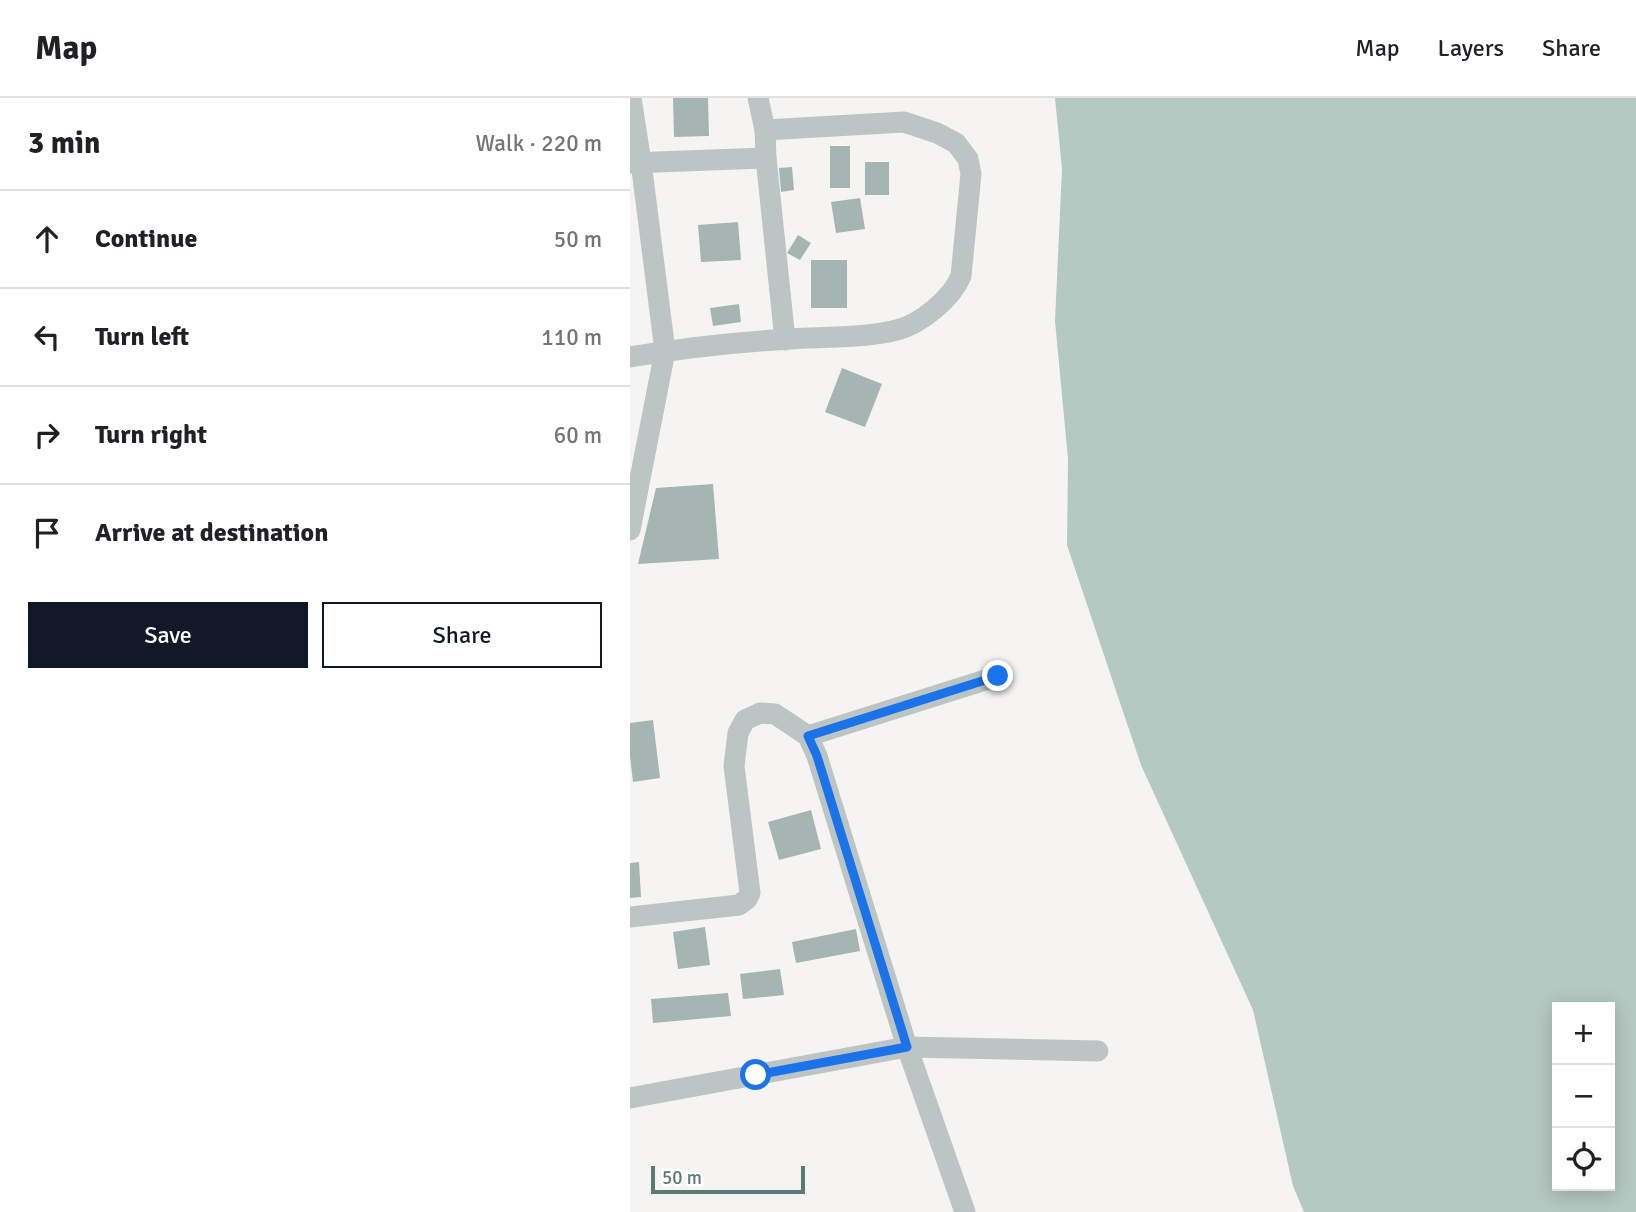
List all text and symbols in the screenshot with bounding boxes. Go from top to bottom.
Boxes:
text: Map [35,28,97,69]
text: Map [1355,33,1400,63]
text: Layers [1438,33,1504,63]
text: Share [1542,33,1601,63]
text: 3 min [28,125,100,162]
text: Walk · 220 m [476,129,602,158]
icon: ahead [28,220,66,258]
text: Continue [95,223,197,255]
text: 50 m [554,225,602,254]
icon: left [28,318,66,356]
text: Turn left [95,321,189,353]
text: 110 m [541,323,602,352]
icon: right [28,416,66,454]
text: Turn right [95,419,207,451]
text: 60 m [554,421,602,450]
icon: arrive [28,514,66,552]
text: Arrive at destination [95,517,328,549]
button: Save [28,602,308,668]
button: Share [322,602,602,668]
route end [982,660,1013,691]
map controls [1552,1002,1615,1191]
button: + [1552,1002,1615,1065]
route start [740,1059,771,1090]
button: − [1552,1065,1615,1128]
button: locate [1552,1128,1615,1191]
scale bar [651,1163,805,1195]
text: 50 m [662,1166,702,1190]

